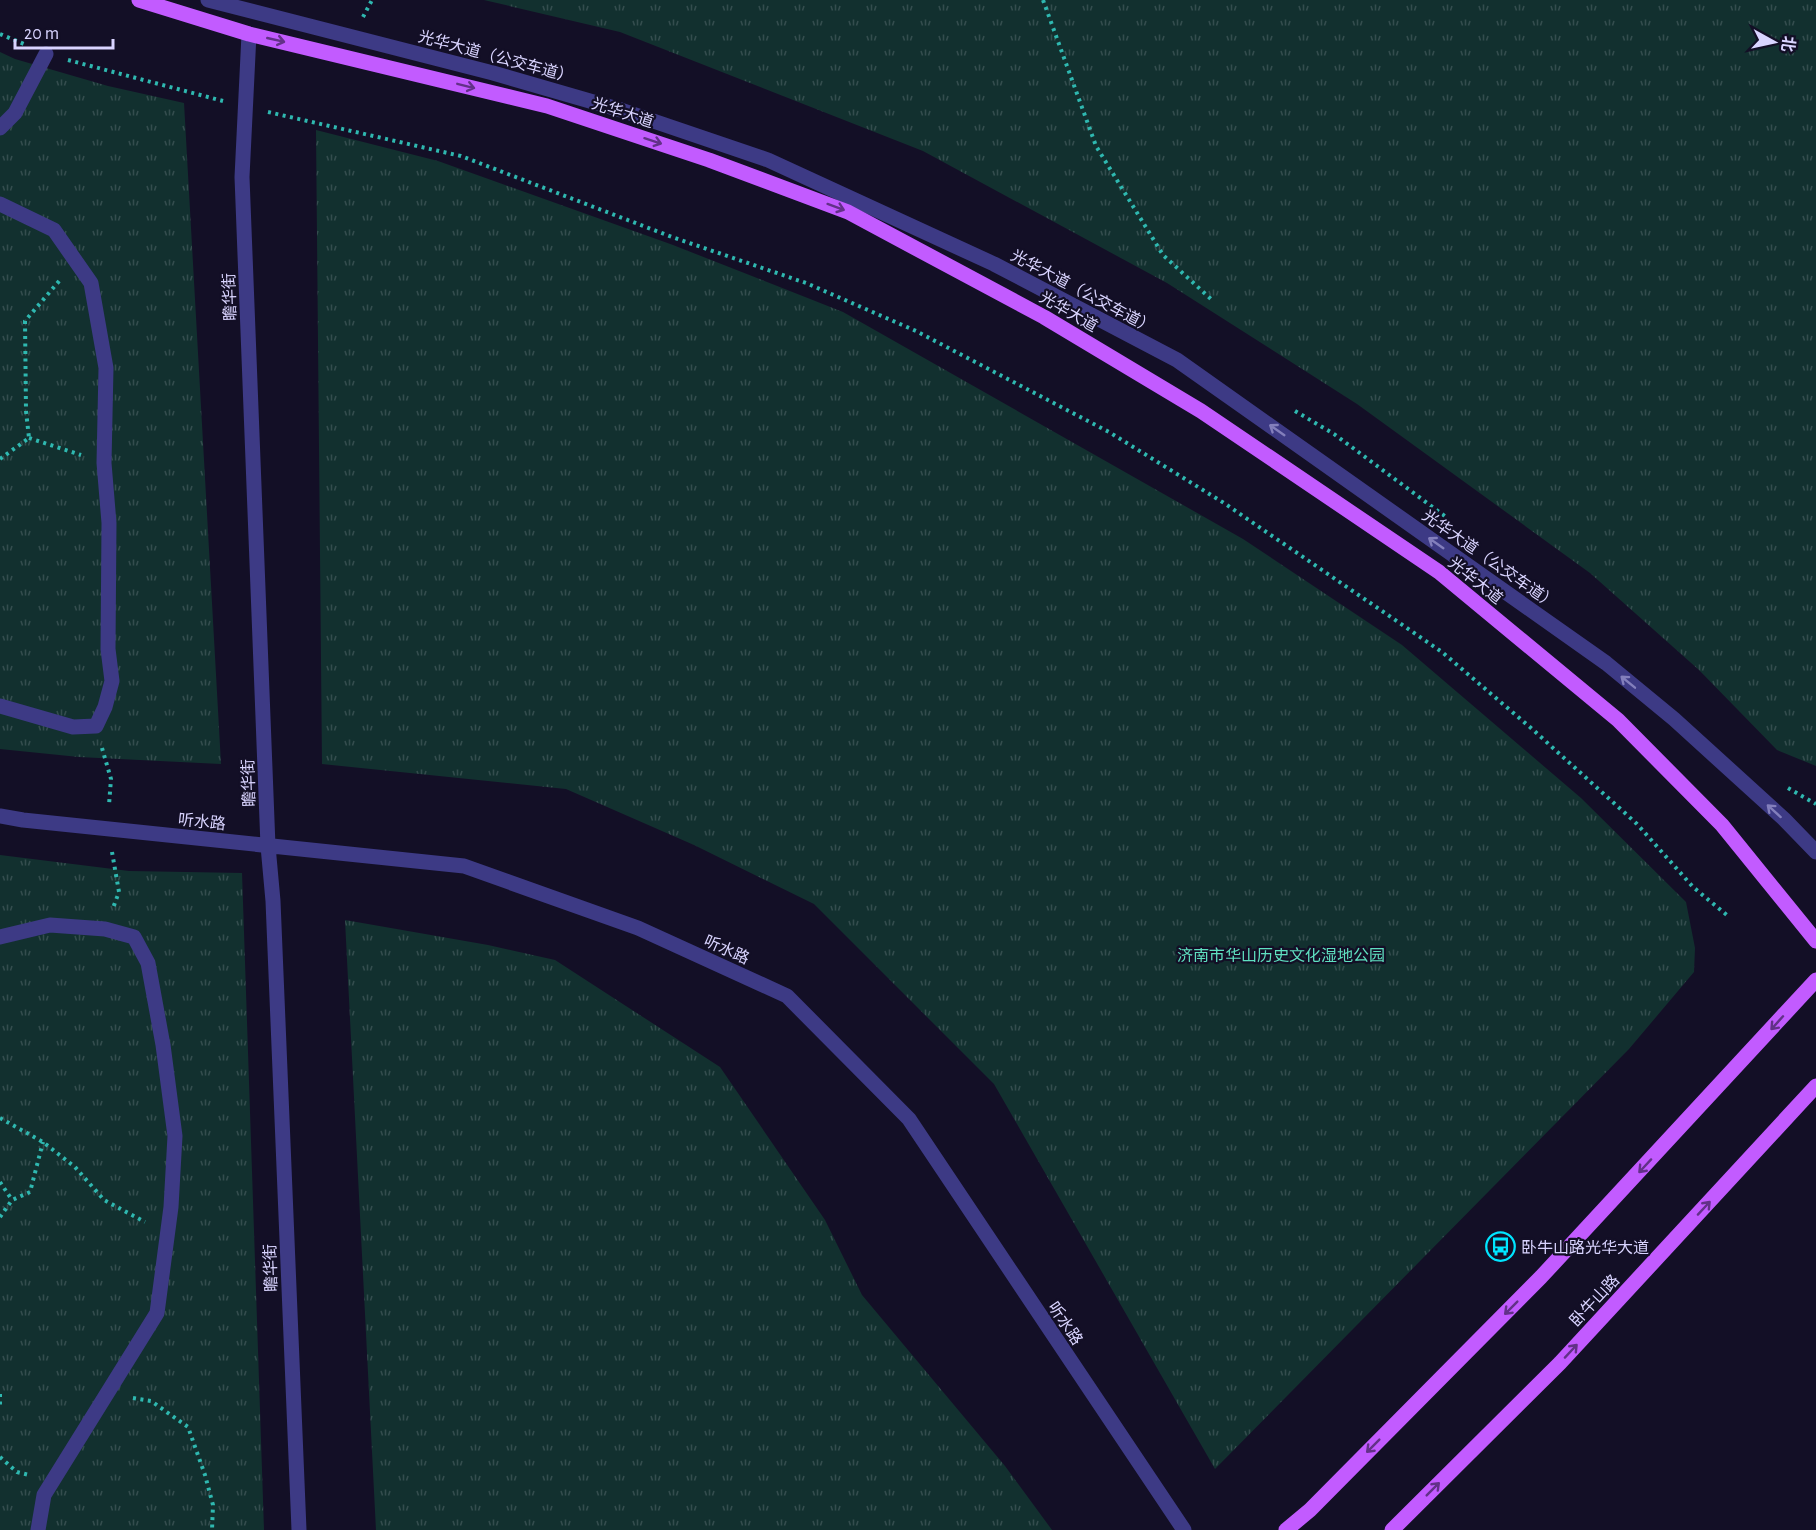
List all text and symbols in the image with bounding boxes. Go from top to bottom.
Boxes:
scale bar [15,12,112,50]
north arrow [1744,12,1804,72]
text: 20 m [24,25,59,43]
street label: 光华大道（公交车道） [416,28,575,85]
one-way arrow [266,35,285,47]
text: 北 [1779,35,1798,53]
one-way arrow [456,81,475,92]
street label: 光华大道 [590,95,656,130]
one-way arrow [643,136,662,147]
one-way arrow [826,203,845,214]
street label: 光华大道（公交车道） [1008,245,1158,337]
street label: 瞻华街 [220,273,239,321]
street label: 光华大道 [1036,287,1102,335]
one-way arrow [1269,424,1285,436]
street label: 光华大道（公交车道） [1419,505,1561,613]
one-way arrow [1429,537,1445,549]
street label: 光华大道 [1445,552,1507,608]
one-way arrow [1620,675,1636,688]
street label: 瞻华街 [239,759,258,807]
one-way arrow [1767,804,1782,818]
street label: 听水路 [177,811,227,832]
street label: 听水路 [701,932,752,967]
park label: 济南市华山历史文化湿地公园 [1177,947,1385,964]
one-way arrow [1770,1015,1784,1030]
one-way arrow [1637,1159,1652,1174]
one-way arrow [1697,1200,1711,1215]
bus stop icon: 卧牛山路光华大道 [1484,1231,1516,1263]
place label: 卧牛山路光华大道 [1521,1239,1649,1256]
street label: 瞻华街 [261,1244,280,1292]
street label: 卧牛山路 [1566,1271,1622,1330]
street label: 听水路 [1045,1299,1086,1348]
one-way arrow [1503,1301,1518,1315]
one-way arrow [1564,1344,1578,1359]
one-way arrow [1366,1439,1380,1454]
one-way arrow [1426,1481,1441,1496]

